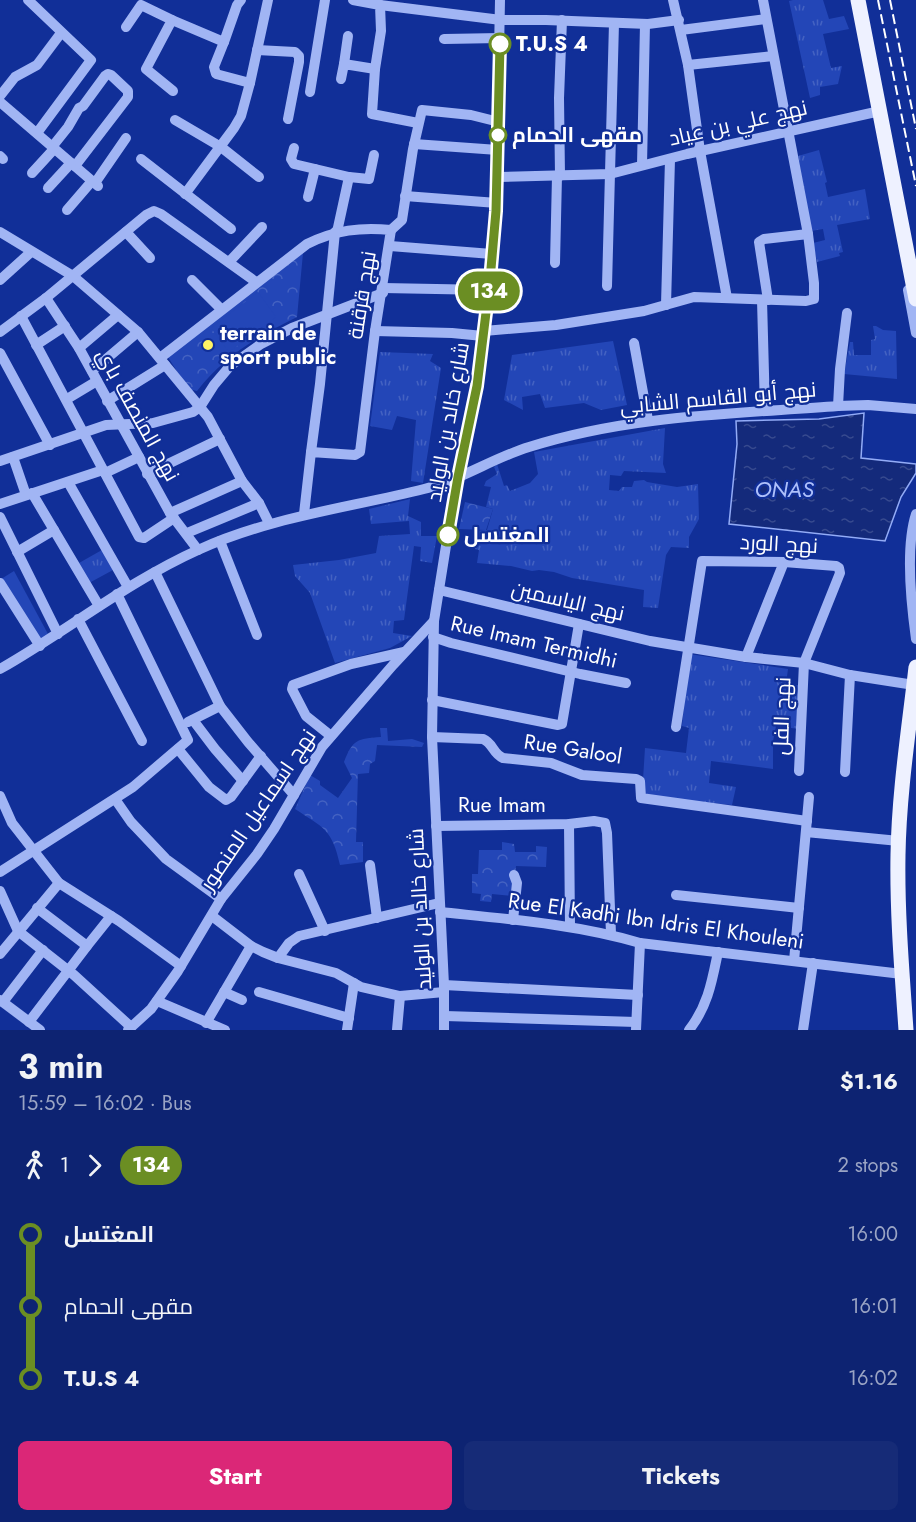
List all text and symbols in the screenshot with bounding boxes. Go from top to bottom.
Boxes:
place label: T.U.S 4 [516,29,588,59]
marker: T.U.S 4 [489,33,511,55]
street label: نهج علي بن عياد [666,92,810,154]
place label: مقهى الحمام [512,120,642,150]
marker: مقهى الحمام [489,126,507,144]
street label: نهج قرقنة [340,249,384,341]
line badge: 134 [454,272,524,310]
text: 134 [470,276,508,306]
place label: terrain de sport public [220,318,336,372]
marker: terrain de sport public [201,338,215,352]
street label: شارع خالد بن الوليد [419,340,477,504]
street label: نهج المنصف باي [88,343,187,487]
street label: نهج أبو القاسم الشابي [619,374,818,423]
water label: ONAS [754,473,815,505]
place label: المغتسل [464,520,550,550]
marker: المغتسل [437,524,459,546]
street label: نهج الورد [739,527,819,561]
street label: نهج الياسمين [509,573,627,629]
street label: Rue Imam Termidhi [448,608,620,676]
street label: نهج الفل [766,676,798,756]
street label: نهج اسماعيل المنصور [192,723,323,898]
street label: Rue Galool [522,726,624,772]
street label: Rue Imam [458,790,546,820]
street label: شارع خالد بن الوليد [401,828,439,990]
street label: Rue El Kadhi Ibn Idris El Khouleni [506,885,806,957]
text: 3 min [18,1043,104,1090]
text: $1.16 [840,1065,898,1097]
text: 15:59 – 16:02 · Bus [18,1089,192,1118]
icon: walk [18,1149,51,1182]
icon: forward [78,1149,111,1182]
text: 134 [132,1150,170,1180]
text: 1 [60,1151,69,1180]
text: 2 stops [837,1151,898,1180]
text: المغتسل [64,1218,154,1250]
text: 16:00 [847,1220,898,1249]
text: مقهى الحمام [64,1290,193,1322]
text: 16:01 [850,1292,898,1321]
text: T.U.S 4 [64,1362,139,1394]
text: 16:02 [848,1364,898,1393]
button: Start [18,1441,452,1510]
button: Tickets [464,1441,898,1510]

